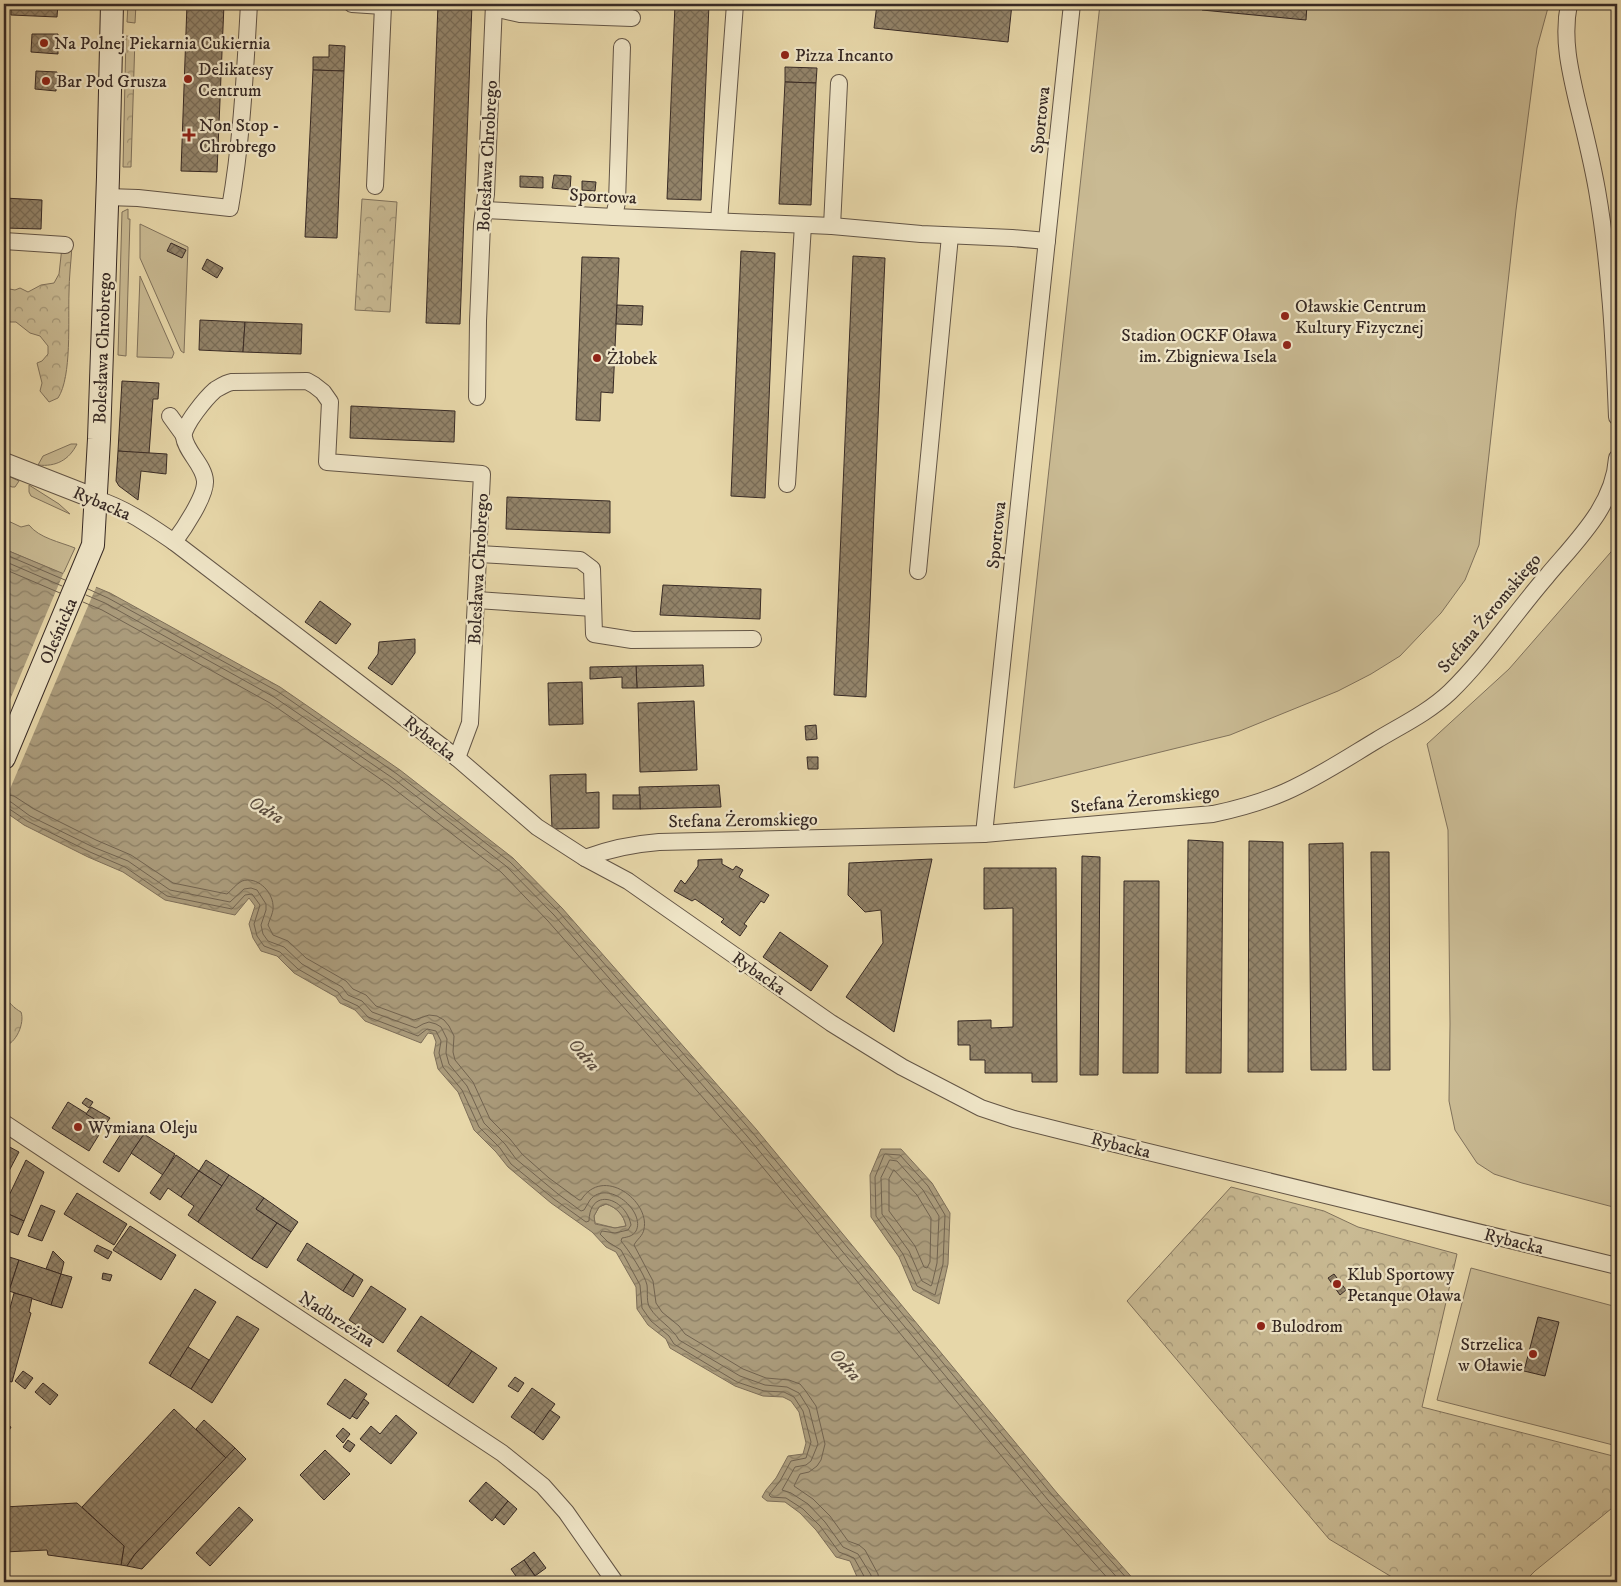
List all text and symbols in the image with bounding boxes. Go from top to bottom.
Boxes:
place label: Na Polnej Piekarnia Cukiernia [54,33,271,55]
marker: Na Polnej Piekarnia Cukiernia [38,37,50,49]
place label: Pizza Incanto [795,45,893,67]
marker: Pizza Incanto [779,49,791,61]
place label: Delikatesy Centrum [198,59,274,102]
place label: Bar Pod Grusza [56,71,167,93]
marker: Delikatesy Centrum [182,73,194,85]
marker: Bar Pod Grusza [40,75,52,87]
street label: Bolesława Chrobrego [473,79,503,232]
street label: Sportowa [1027,85,1055,155]
place label: Non Stop - Chrobrego [199,115,280,158]
marker: Non Stop - Chrobrego [183,129,195,141]
street label: Sportowa [569,184,638,210]
street label: Bolesława Chrobrego [89,272,117,424]
place label: Oławskie Centrum Kultury Fizycznej [1295,296,1427,339]
marker: Oławskie Centrum Kultury Fizycznej [1279,310,1291,322]
place label: Stadion OCKF Oława im. Zbigniewa Isela [1121,325,1277,368]
marker: Stadion OCKF Oława im. Zbigniewa Isela [1281,339,1293,351]
place label: Żłobek [607,348,658,370]
marker: Żłobek [591,352,603,364]
street label: Rybacka [69,482,134,526]
street label: Bolesława Chrobrego [464,492,494,645]
street label: Sportowa [983,500,1011,570]
street label: Stefana Żeromskiego [1433,549,1546,678]
street label: Oleśnicka [35,595,83,668]
street label: Rybacka [399,711,460,766]
street label: Stefana Żeromskiego [1070,781,1221,819]
water label: Odra [244,791,288,830]
street label: Stefana Żeromskiego [668,809,818,833]
street label: Rybacka [727,947,790,1000]
water label: Odra [563,1033,605,1076]
place label: Wymiana Oleju [87,1117,198,1139]
marker: Wymiana Oleju [72,1121,84,1133]
street label: Rybacka [1089,1128,1153,1164]
street label: Rybacka [1482,1224,1546,1260]
place label: Klub Sportowy Petanque Oława [1347,1264,1462,1307]
marker: Klub Sportowy Petanque Oława [1331,1278,1343,1290]
street label: Nadbrzeżna [294,1287,379,1353]
place label: Bulodrom [1271,1316,1343,1338]
marker: Bulodrom [1255,1320,1267,1332]
place label: Strzelica w Oławie [1457,1334,1523,1377]
water label: Odra [824,1344,866,1386]
marker: Strzelica w Oławie [1527,1348,1539,1360]

